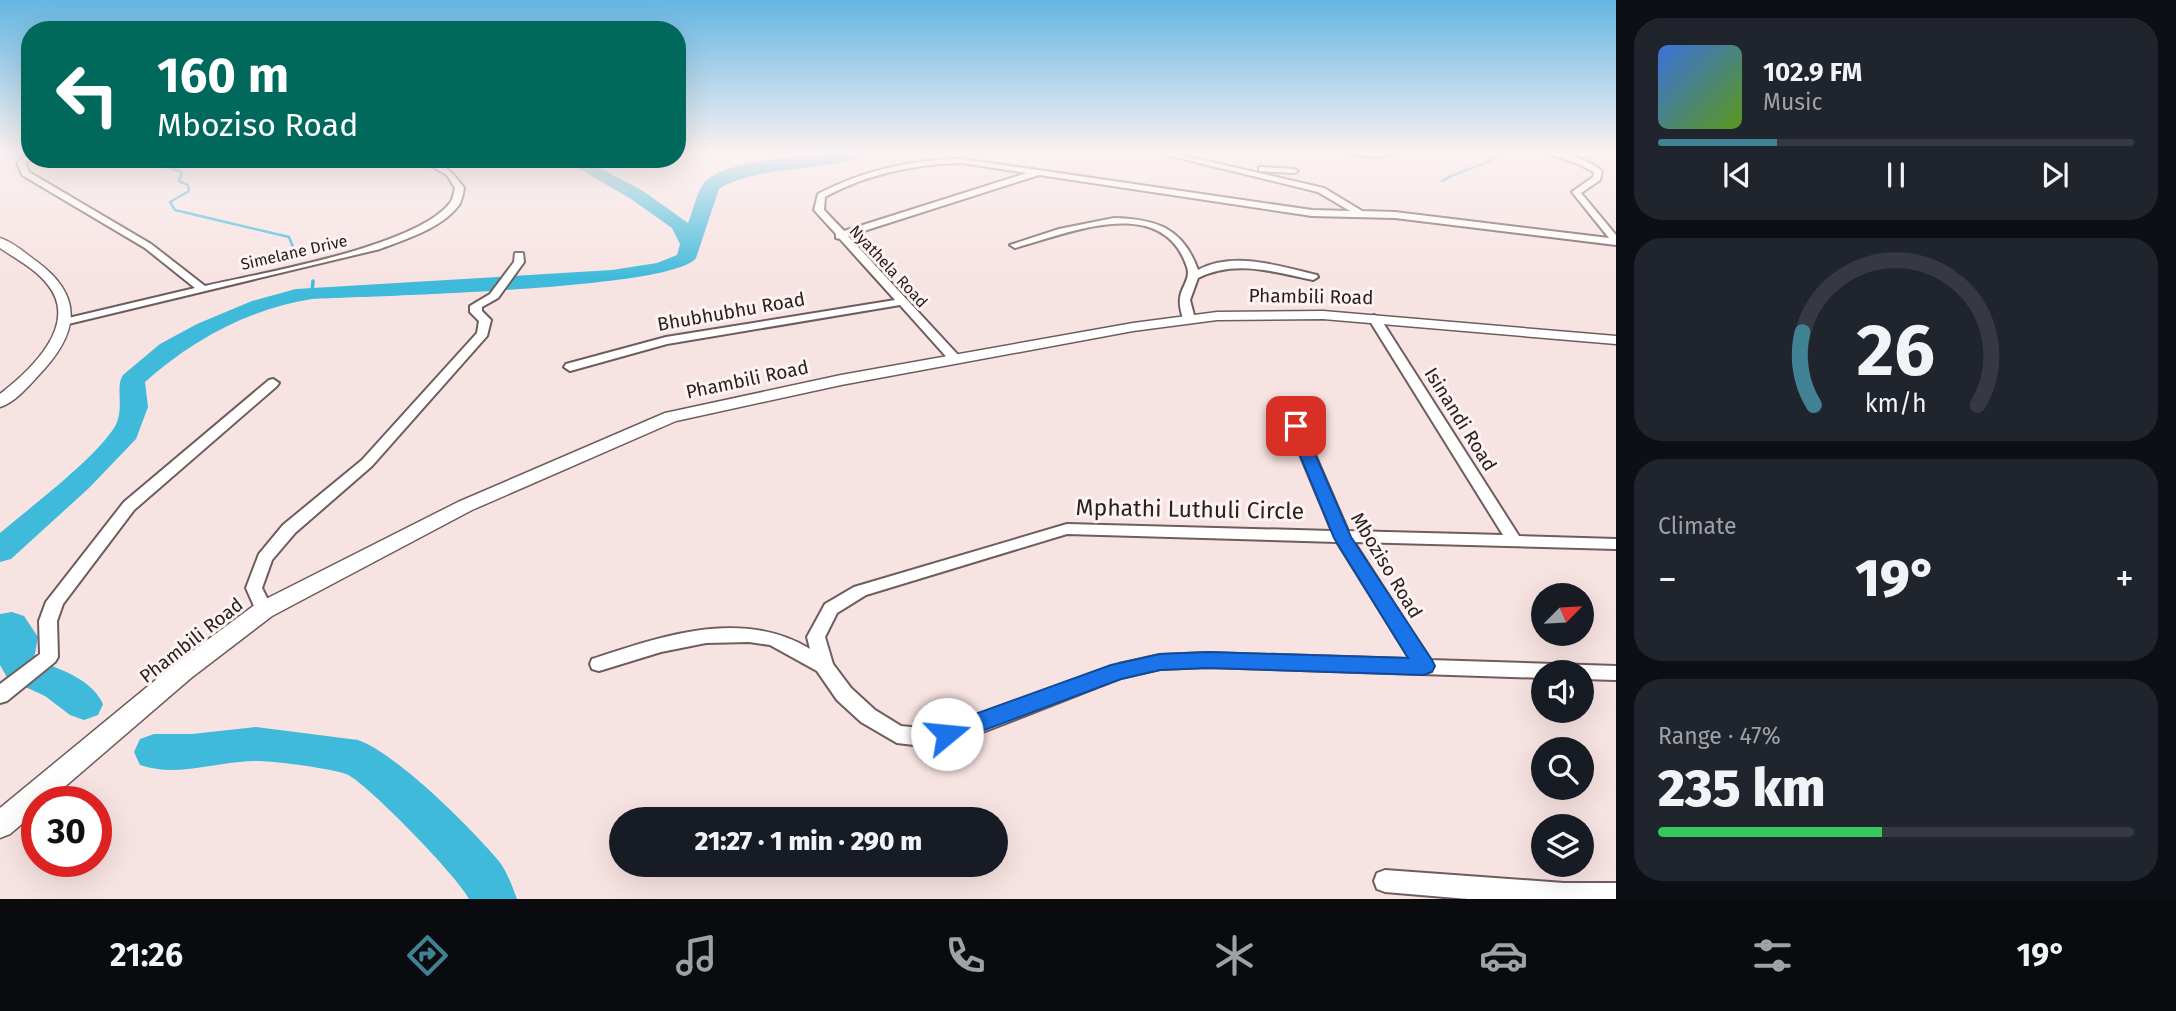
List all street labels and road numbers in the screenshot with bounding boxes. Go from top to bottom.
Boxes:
street label: Nyathela Road [846,221,932,311]
street label: Simelane Drive [239,231,349,274]
street label: Phambili Road [1248,284,1374,309]
street label: Bhubhubhu Road [655,287,807,336]
street label: Phambili Road [684,355,811,404]
street label: Isinandi Road [1420,363,1502,475]
street label: Mphathi Luthuli Circle [1075,493,1305,525]
street label: Mboziso Road [1346,508,1427,622]
street label: Phambili Road [135,593,248,688]

